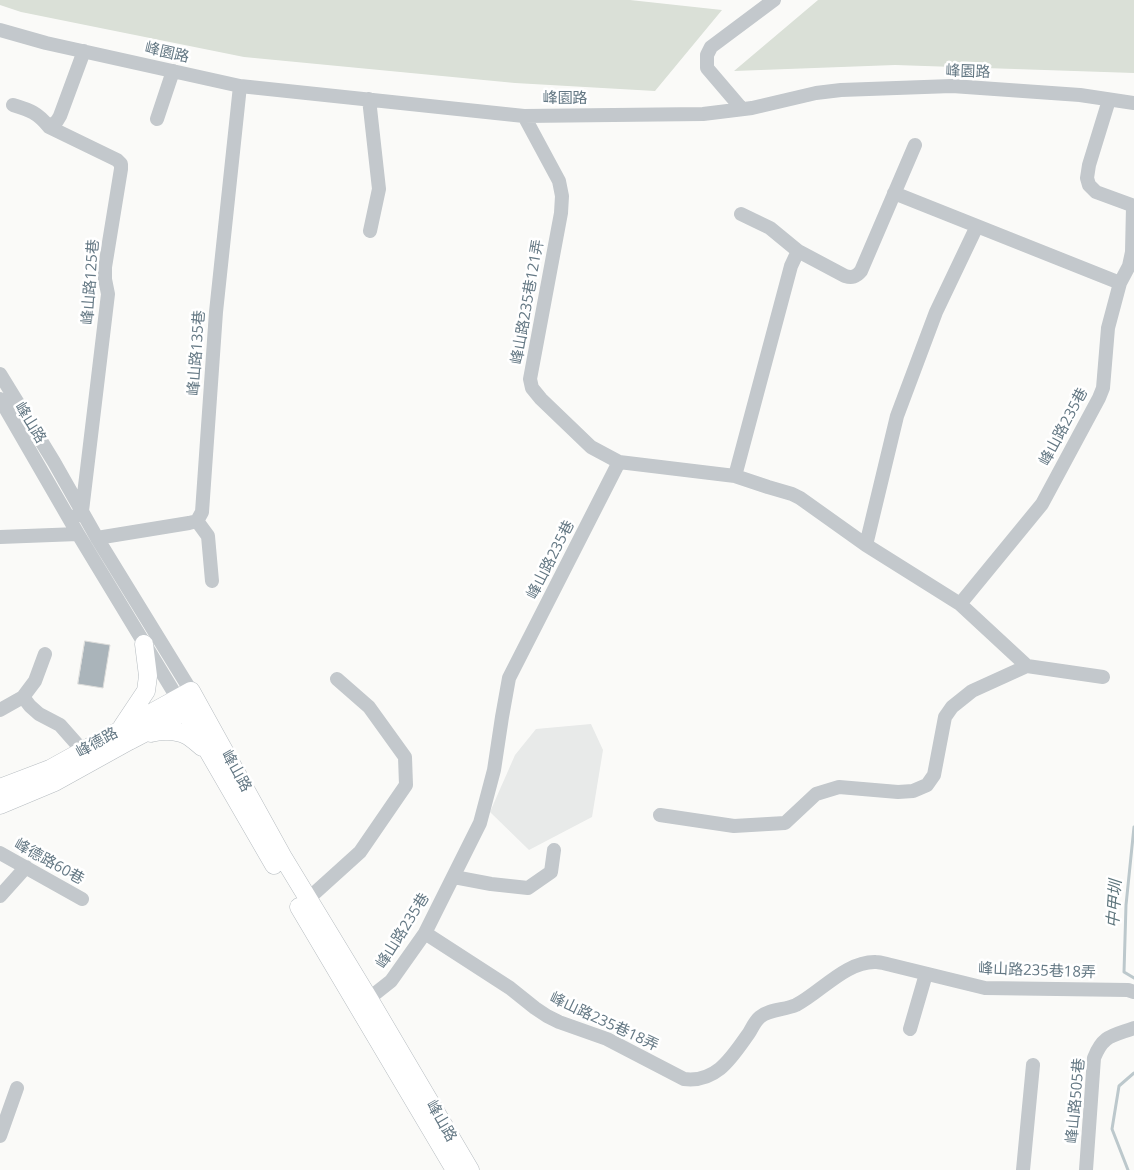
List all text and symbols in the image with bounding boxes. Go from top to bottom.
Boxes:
street label: 峰園路 [143,39,191,67]
street label: 峰園路 [945,62,991,82]
street label: 峰園路 [543,90,587,108]
street label: 峰山路235巷121弄 [508,238,548,366]
street label: 峰山路125巷 [79,239,103,325]
street label: 峰山路135巷 [185,310,209,396]
street label: 峰山路235巷 [1036,385,1092,469]
street label: 峰山路 [10,399,50,447]
street label: 峰山路235巷 [524,518,578,602]
street label: 峰德路 [73,724,121,762]
street label: 峰山路 [217,747,255,795]
street label: 峰德路60巷 [11,835,87,889]
water label: 中甲圳 [1104,879,1126,929]
street label: 峰山路235巷 [373,890,433,972]
street label: 峰山路235巷18弄 [978,960,1096,982]
street label: 峰山路235巷18弄 [547,989,661,1055]
street label: 峰山路505巷 [1063,1058,1089,1144]
street label: 峰山路 [422,1097,460,1145]

